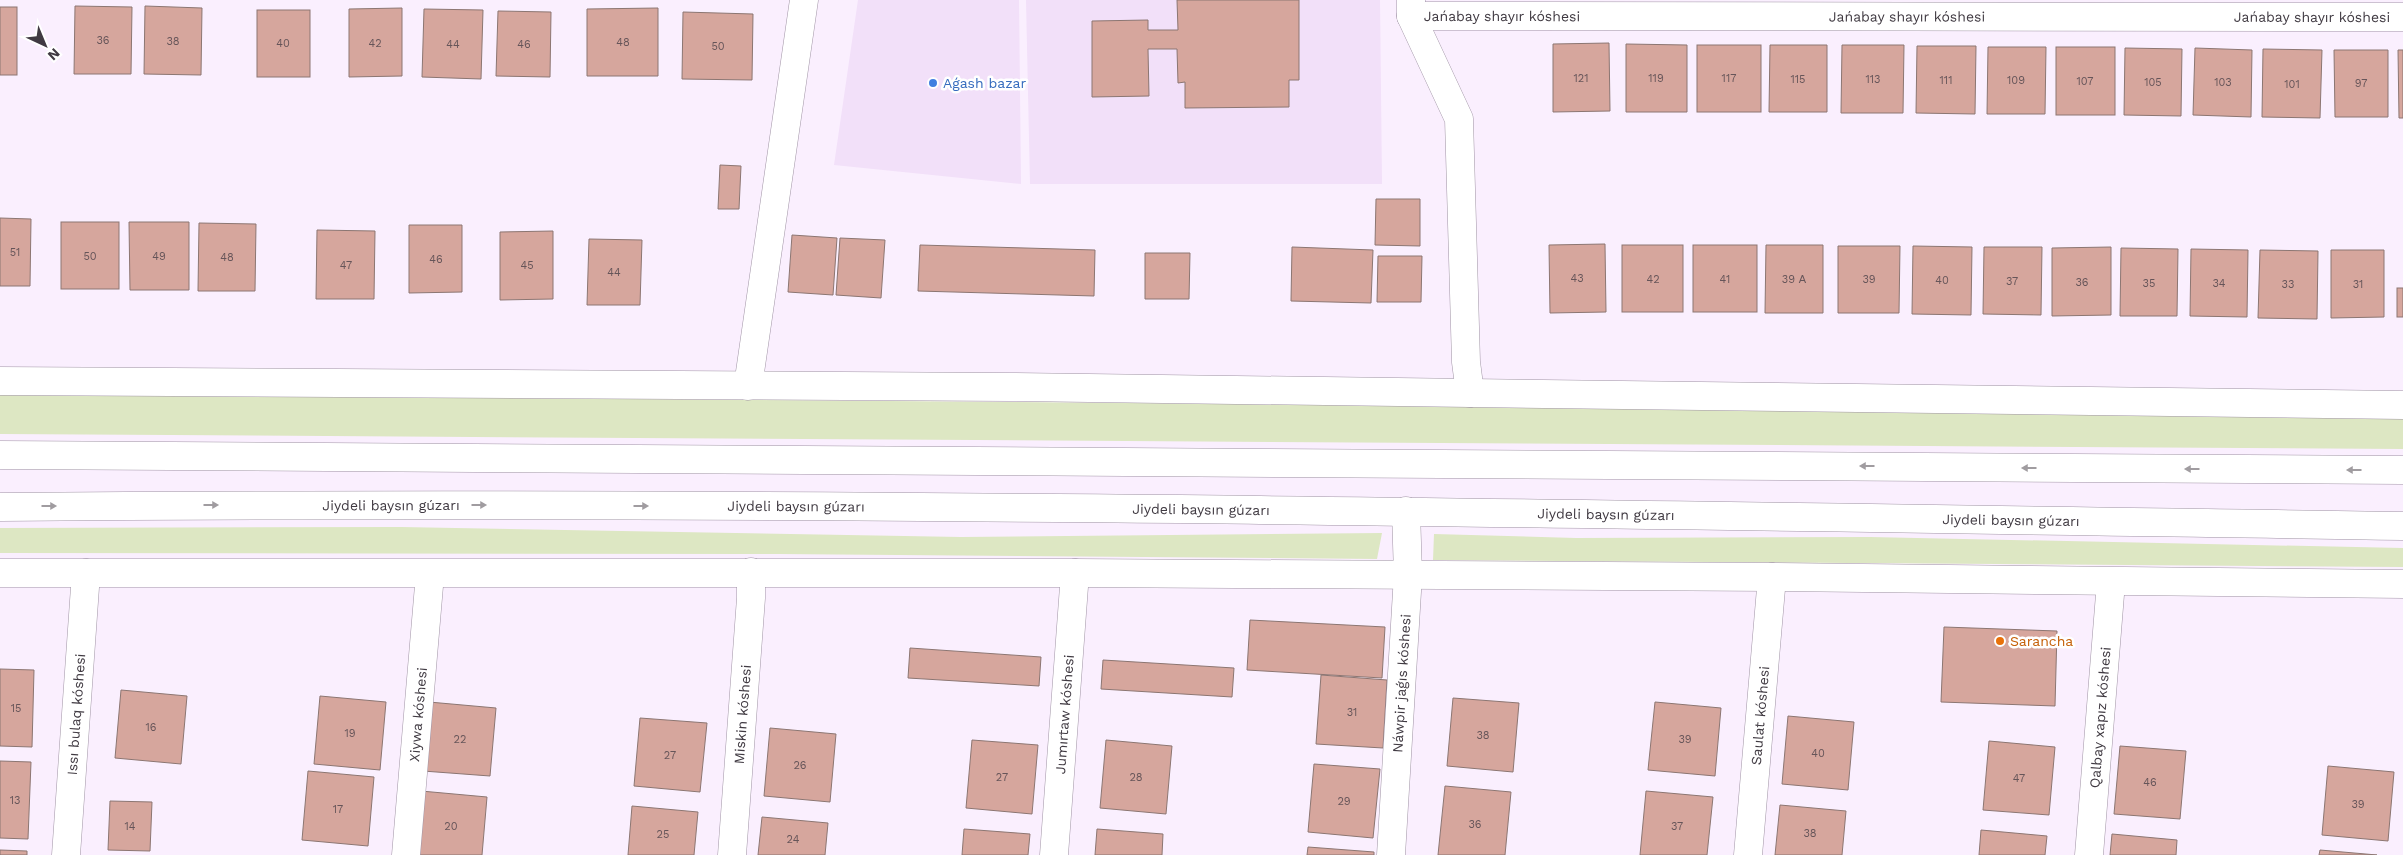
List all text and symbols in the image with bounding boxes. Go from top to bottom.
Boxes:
street label: Jańabay shayır kóshesi [1424,8,1580,24]
street label: Jańabay shayır kóshesi [1829,8,1985,25]
street label: Jańabay shayır kóshesi [2234,9,2390,25]
north arrow [20,20,70,70]
house number: 36 [96,34,110,47]
house number: 38 [166,35,180,48]
house number: 48 [616,36,630,49]
house number: 40 [276,37,290,50]
house number: 42 [368,37,382,50]
house number: 44 [446,38,460,51]
house number: 46 [517,38,531,51]
house number: 50 [711,40,725,53]
text: N [45,45,63,64]
house number: 121 [1574,72,1589,85]
house number: 119 [1648,72,1664,85]
house number: 117 [1722,72,1736,85]
house number: 115 [1791,73,1805,86]
house number: 113 [1866,73,1881,86]
house number: 111 [1940,74,1952,87]
house number: 109 [2007,74,2025,87]
place label: Aǵash bazar [943,75,1027,91]
house number: 107 [2076,75,2094,88]
house number: 105 [2144,76,2162,89]
house number: 103 [2214,76,2232,89]
marker: Aǵash bazar [927,77,939,89]
house number: 97 [2355,77,2367,90]
house number: 101 [2284,78,2300,91]
house number: 51 [10,246,20,259]
house number: 50 [83,250,97,263]
house number: 49 [152,250,166,263]
house number: 48 [220,251,234,264]
house number: 46 [429,253,443,266]
house number: 47 [340,259,352,272]
house number: 45 [520,259,534,272]
house number: 44 [607,266,621,279]
house number: 43 [1570,272,1584,285]
house number: 42 [1646,273,1660,286]
house number: 41 [1720,273,1730,286]
house number: 39 А [1782,273,1807,286]
house number: 39 [1862,273,1876,286]
house number: 40 [1935,274,1949,287]
house number: 37 [2006,275,2018,288]
house number: 36 [2075,276,2089,289]
house number: 35 [2143,277,2155,290]
house number: 34 [2212,277,2226,290]
house number: 33 [2282,278,2294,291]
house number: 31 [2353,278,2363,291]
one-way arrow [1859,462,1875,470]
one-way arrow [2021,464,2037,472]
one-way arrow [2184,465,2200,473]
one-way arrow [2346,466,2362,474]
street label: Jiydeli baysın gúzarı [322,497,460,513]
street label: Jiydeli baysın gúzarı [727,498,865,515]
one-way arrow [203,501,219,509]
one-way arrow [471,501,487,509]
street label: Jiydeli baysın gúzarı [1132,501,1270,518]
one-way arrow [41,502,57,510]
one-way arrow [633,502,649,510]
street label: Jiydeli baysın gúzarı [1537,505,1675,523]
street label: Jiydeli baysın gúzarı [1942,511,2080,529]
street label: Náwpir jaǵıs kóshesi [1389,614,1414,753]
place label: Sarancha [2010,633,2073,649]
marker: Sarancha [1994,635,2006,647]
street label: Qalbay xapız kóshesi [2086,646,2114,789]
street label: Issı bulaq kóshesi [64,653,88,776]
street label: Jumırtaw kóshesi [1052,654,1077,775]
street label: Miskin kóshesi [731,664,754,765]
street label: Saulat kóshesi [1748,665,1772,766]
street label: Xiywa kóshesi [406,667,430,762]
house number: 15 [11,702,21,715]
house number: 31 [1347,706,1357,719]
house number: 16 [146,721,157,734]
house number: 19 [344,727,356,740]
house number: 38 [1476,729,1490,742]
house number: 22 [454,733,466,746]
house number: 39 [1678,733,1692,746]
house number: 40 [1811,747,1825,760]
house number: 27 [664,749,676,762]
house number: 26 [793,759,807,772]
house number: 27 [996,771,1008,784]
house number: 28 [1129,771,1143,784]
house number: 47 [2013,772,2025,785]
house number: 46 [2143,776,2157,789]
house number: 13 [10,794,20,807]
house number: 29 [1337,795,1351,808]
house number: 39 [2351,798,2365,811]
house number: 17 [333,803,343,816]
house number: 36 [1468,818,1482,831]
house number: 14 [124,820,136,833]
house number: 20 [444,820,458,833]
house number: 37 [1671,820,1683,833]
house number: 38 [1803,827,1817,840]
house number: 25 [657,828,669,841]
house number: 24 [787,833,800,846]

